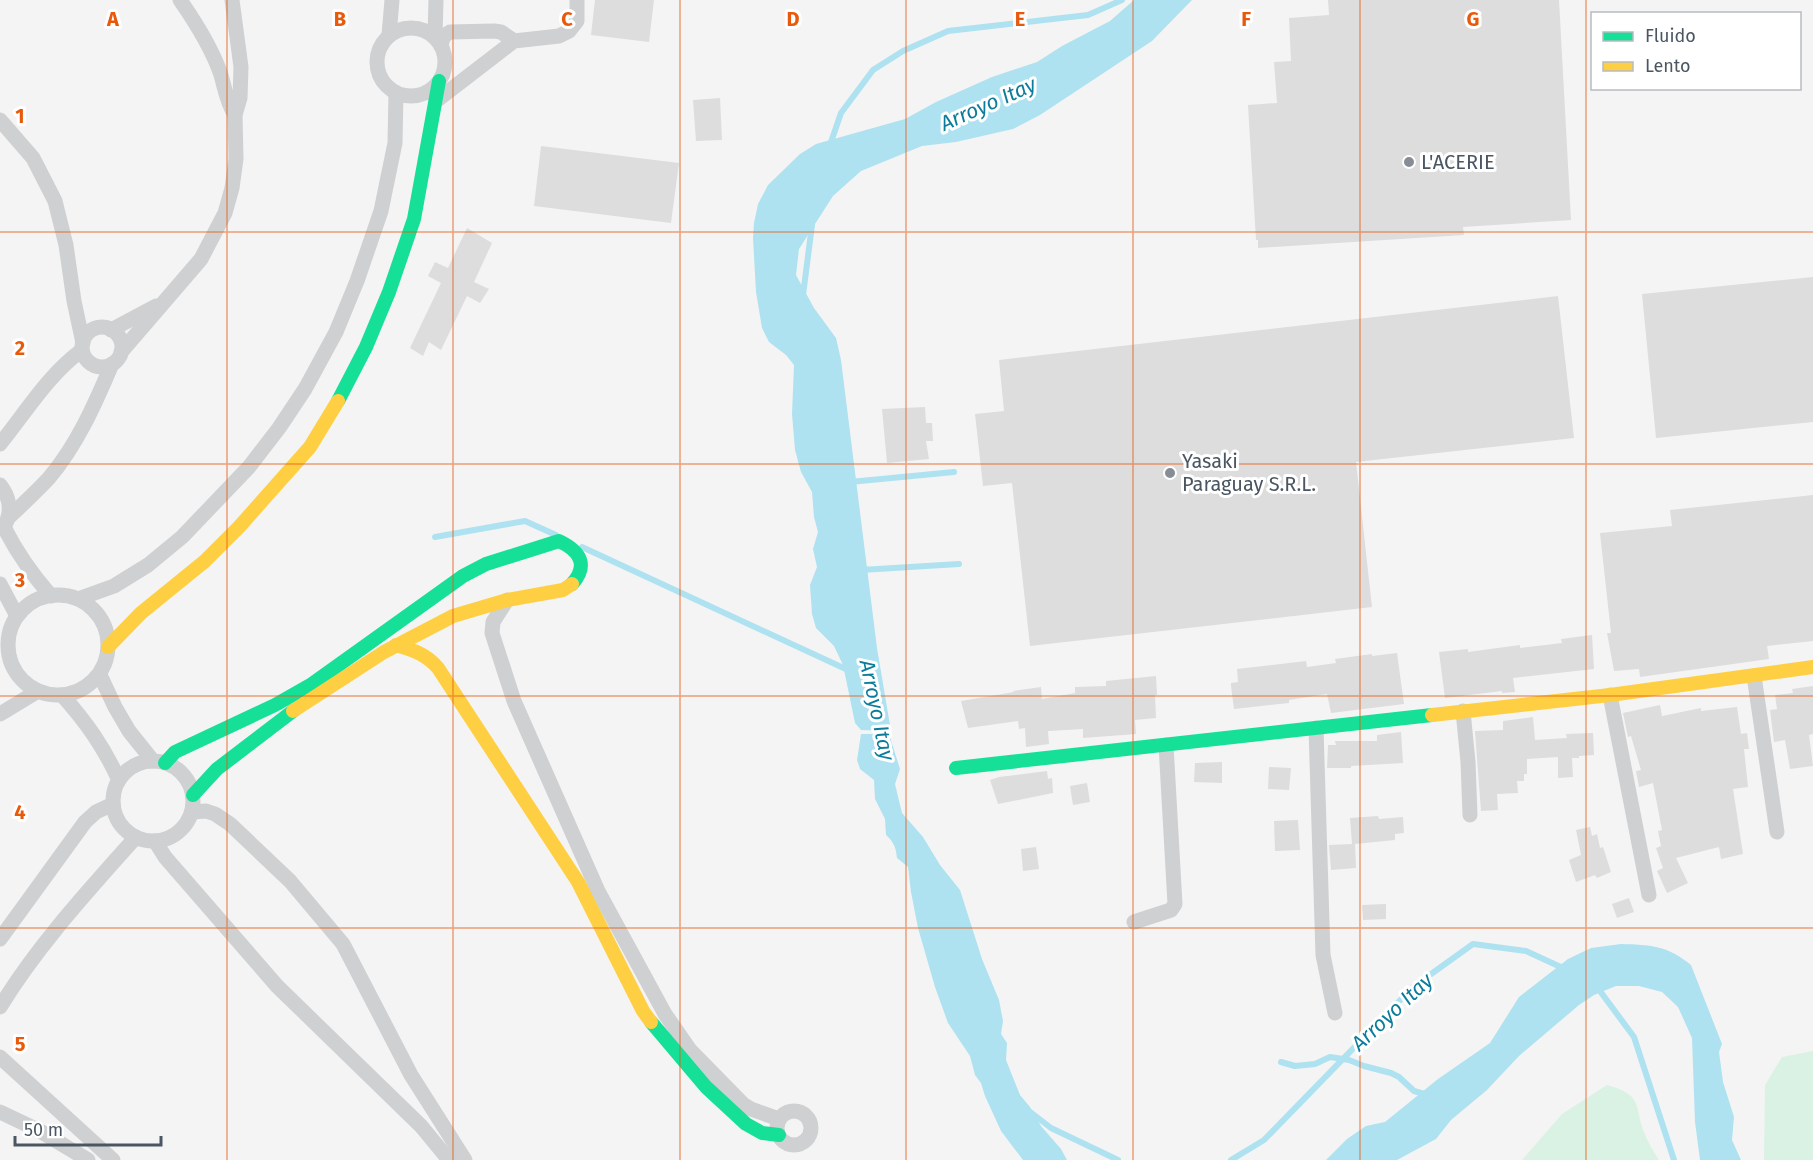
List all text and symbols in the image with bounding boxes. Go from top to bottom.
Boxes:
text: A [106,7,120,31]
text: B [334,7,346,31]
text: C [561,7,573,31]
text: D [786,7,800,31]
text: E [1015,7,1025,31]
text: F [1241,7,1251,31]
text: G [1467,7,1479,31]
legend [1591,12,1801,90]
text: Fluido [1645,25,1696,47]
text: Lento [1645,55,1691,77]
water label: Arroyo Itay [935,71,1041,137]
text: 1 [15,104,25,128]
place label: L'ACERIE [1421,150,1495,174]
marker: L'ACERIE [1402,155,1416,169]
text: 2 [15,336,25,360]
place label: Yasaki Paraguay S.R.L. [1182,449,1316,496]
marker: Yasaki Paraguay S.R.L. [1163,466,1177,480]
text: 3 [14,568,25,592]
water label: Arroyo Itay [853,656,901,763]
text: 4 [14,800,26,824]
water label: Arroyo Itay [1345,967,1439,1057]
text: 5 [15,1032,26,1056]
scale bar [15,1109,160,1147]
text: 50 m [24,1119,63,1141]

